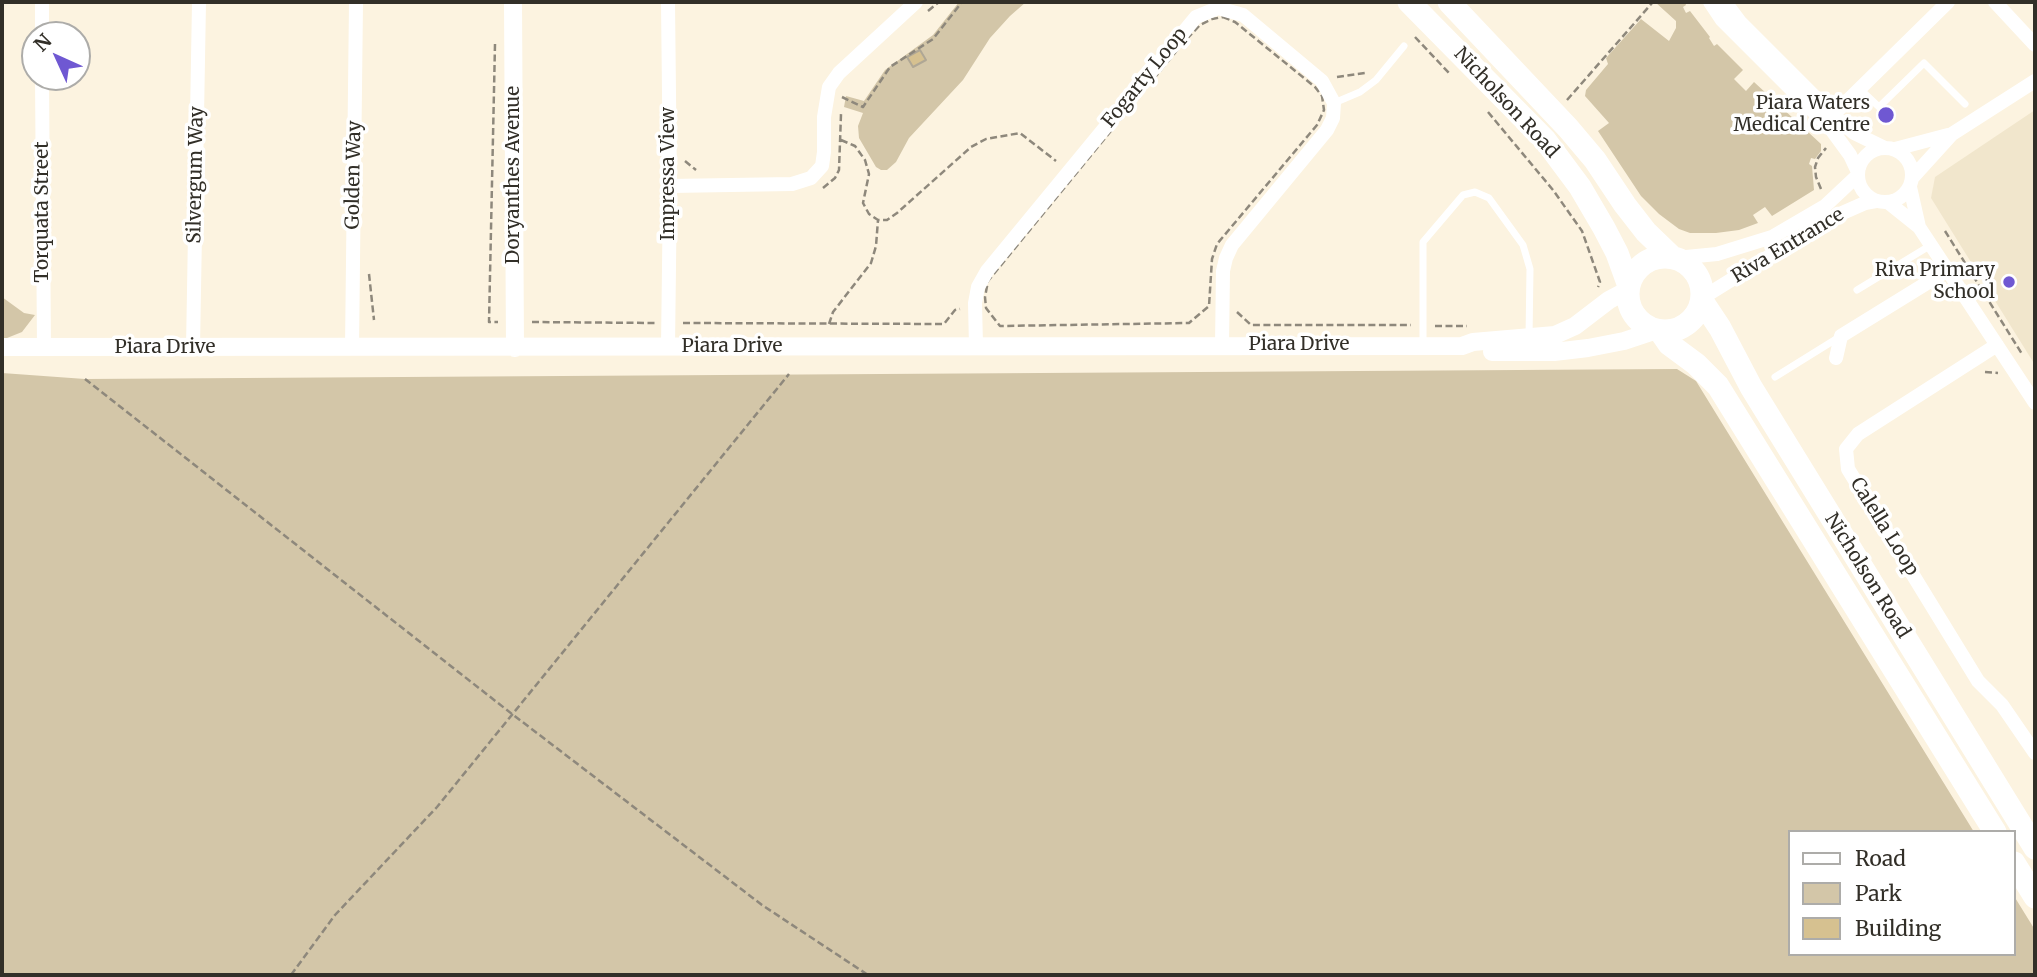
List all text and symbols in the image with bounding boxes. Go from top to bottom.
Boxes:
north arrow [21,21,91,91]
street label: Fogarty Loop [1098,24,1192,132]
text: N [29,29,56,56]
street label: Nicholson Road [1449,43,1563,163]
street label: Doryanthes Avenue [503,86,525,264]
place label: Piara Waters Medical Centre [1733,93,1870,137]
marker: Piara Waters Medical Centre [1876,105,1896,125]
street label: Silvergum Way [183,106,209,244]
street label: Impressa View [658,107,680,241]
street label: Golden Way [342,120,366,230]
street label: Torquata Street [32,141,54,283]
street label: Riva Entrance [1728,204,1848,288]
place label: Riva Primary School [1875,260,1995,304]
marker: Riva Primary School [2001,274,2017,290]
street label: Piara Drive [1249,334,1349,356]
street label: Piara Drive [682,336,782,358]
street label: Piara Drive [115,337,215,359]
street label: Calella Loop [1845,474,1923,580]
street label: Nicholson Road [1819,509,1915,643]
legend [1788,830,2016,956]
text: Road [1855,845,1906,872]
text: Park [1855,880,1902,907]
text: Building [1855,915,1941,942]

